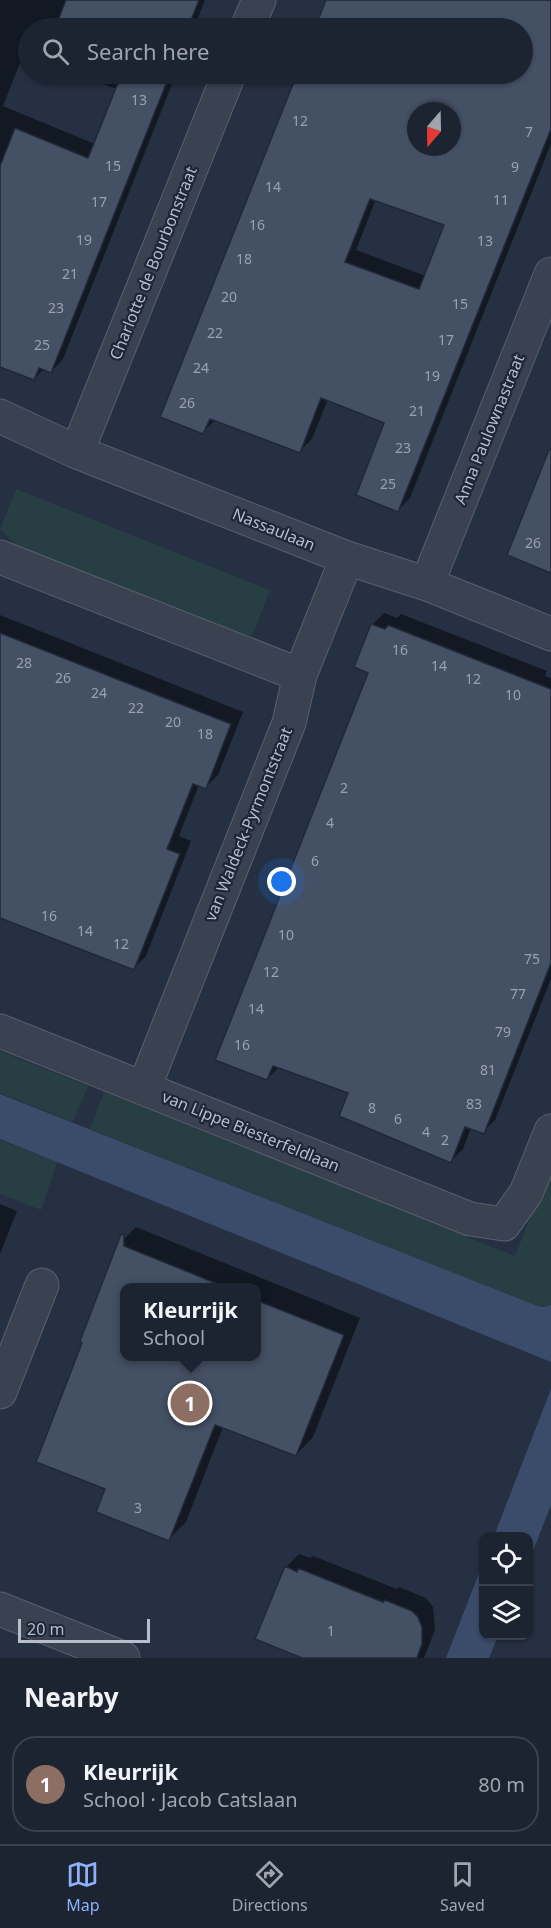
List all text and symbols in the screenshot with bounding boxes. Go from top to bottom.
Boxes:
search box [18,18,533,84]
icon: search [39,35,72,68]
text: Search here [87,36,209,66]
house number: 13 [131,90,147,109]
north arrow [407,102,461,156]
house number: 12 [292,111,308,130]
house number: 7 [525,122,533,141]
house number: 15 [105,156,121,175]
house number: 9 [511,157,519,176]
street label: Charlotte de Bourbonstraat [104,163,202,363]
house number: 14 [265,177,281,196]
house number: 11 [493,190,509,209]
house number: 17 [91,192,107,211]
house number: 16 [249,215,265,234]
house number: 19 [76,230,92,249]
house number: 13 [477,231,493,250]
house number: 18 [236,249,252,268]
house number: 21 [62,264,78,283]
house number: 20 [221,287,237,306]
house number: 15 [452,294,468,313]
house number: 23 [48,298,64,317]
house number: 22 [207,323,223,342]
house number: 17 [438,330,454,349]
house number: 25 [34,335,50,354]
street label: Anna Paulownastraat [449,350,529,507]
house number: 24 [193,358,209,377]
house number: 19 [424,366,440,385]
house number: 26 [179,393,195,412]
house number: 21 [409,401,425,420]
house number: 23 [395,438,411,457]
house number: 25 [380,474,396,493]
street label: Nassaulaan [229,502,319,556]
house number: 26 [525,533,541,552]
house number: 16 [392,640,408,659]
house number: 28 [16,653,32,672]
house number: 14 [431,656,447,675]
house number: 26 [55,668,71,687]
house number: 12 [465,669,481,688]
house number: 24 [91,683,107,702]
house number: 10 [505,685,521,704]
house number: 22 [128,698,144,717]
house number: 20 [165,712,181,731]
house number: 18 [197,724,213,743]
street label: van Waldeck-Pyrmontstraat [199,724,297,924]
house number: 2 [340,778,348,797]
house number: 4 [326,813,334,832]
house number: 6 [311,851,319,870]
your location [267,867,296,896]
house number: 16 [41,906,57,925]
house number: 14 [77,921,93,940]
house number: 10 [278,925,294,944]
house number: 12 [113,934,129,953]
house number: 75 [524,949,540,968]
house number: 12 [263,962,279,981]
house number: 77 [510,984,526,1003]
house number: 14 [248,999,264,1018]
house number: 79 [495,1022,511,1041]
house number: 16 [234,1035,250,1054]
house number: 81 [480,1060,496,1079]
street label: van Lippe Biesterfeldlaan [159,1085,343,1177]
house number: 83 [466,1094,482,1113]
house number: 8 [368,1098,376,1117]
house number: 6 [394,1109,402,1128]
house number: 4 [422,1122,430,1141]
house number: 2 [441,1130,449,1149]
popup [120,1283,261,1361]
text: Kleurrijk [143,1294,238,1324]
text: School [143,1324,205,1351]
pin: 1 [170,1380,210,1426]
house number: 3 [134,1498,142,1517]
map controls [479,1532,533,1640]
button: locate [479,1532,533,1586]
button: layers [479,1586,533,1640]
scale bar [18,1616,150,1644]
text: 20 m [27,1618,64,1640]
house number: 1 [327,1621,335,1640]
text: Nearby [24,1679,119,1715]
text: Kleurrijk [83,1756,178,1786]
text: 1 [40,1771,51,1798]
text: 80 m [478,1771,525,1798]
text: School · Jacob Catslaan [83,1786,298,1813]
tab: Map [66,1858,99,1916]
tab: Directions [232,1858,308,1916]
tab: Saved [440,1858,485,1916]

